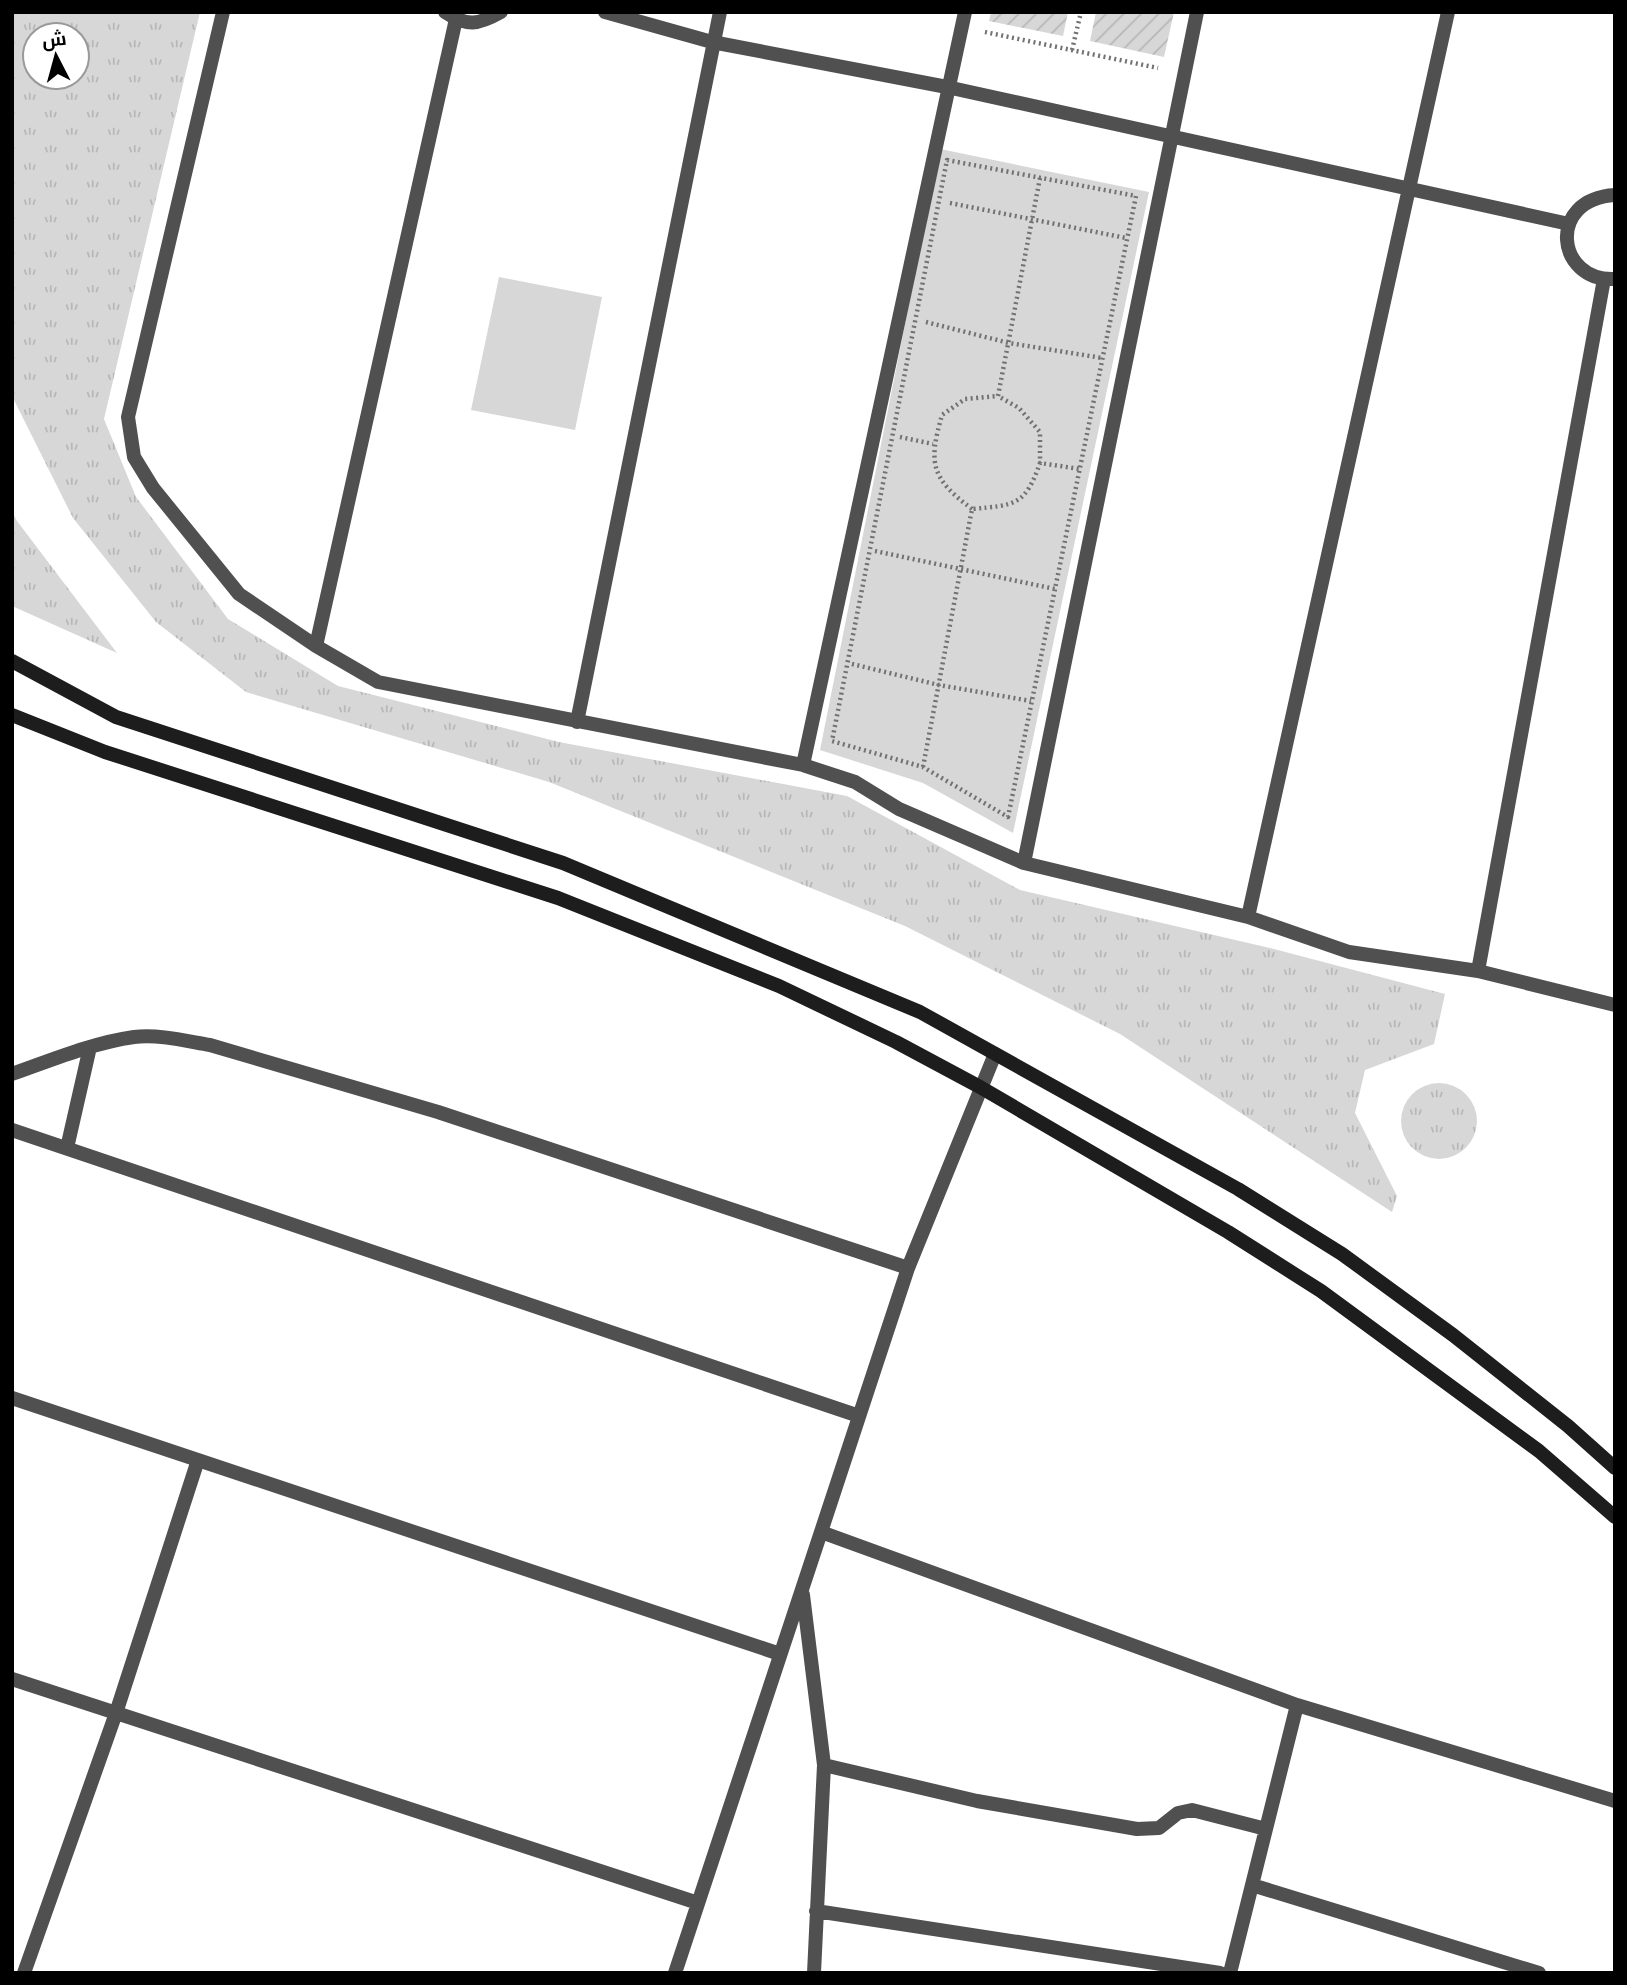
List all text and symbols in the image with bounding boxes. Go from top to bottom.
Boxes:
north arrow [21,21,91,91]
text: ش [41,27,68,52]

